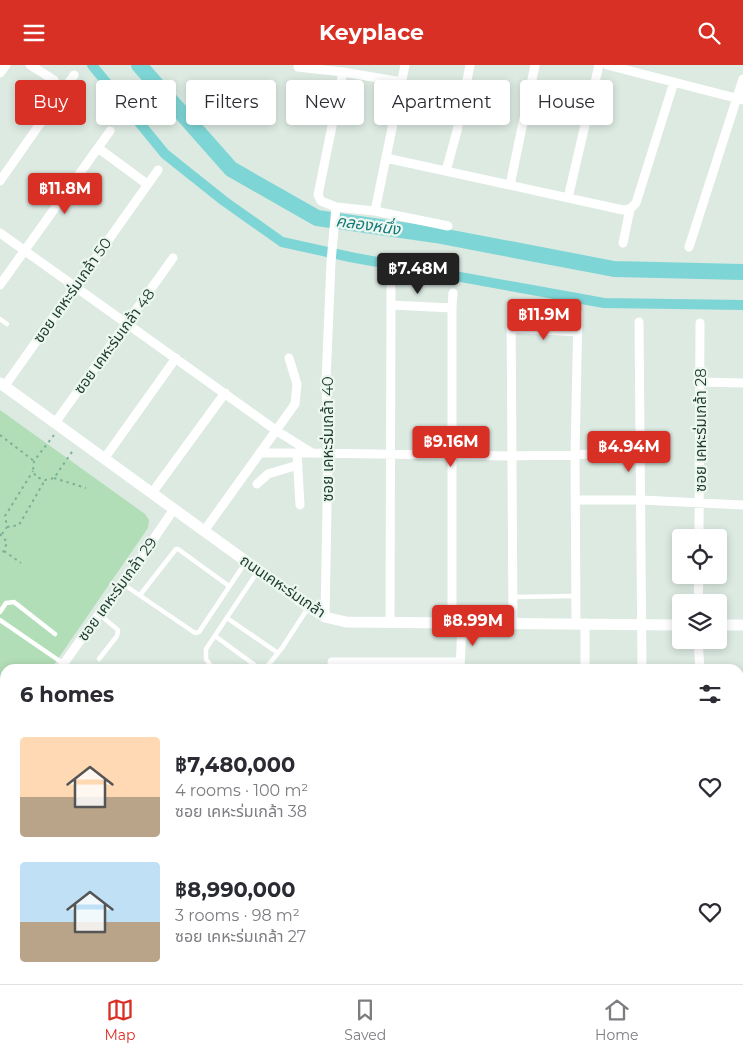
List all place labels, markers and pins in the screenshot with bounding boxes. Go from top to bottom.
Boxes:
pin: ฿11.8M [24,173,106,215]
pin: ฿7.48M [377,253,459,295]
pin: ฿11.9M [503,299,585,341]
pin: ฿9.16M [410,425,492,468]
pin: ฿4.94M [588,431,670,473]
pin: ฿8.99M [432,605,514,647]

